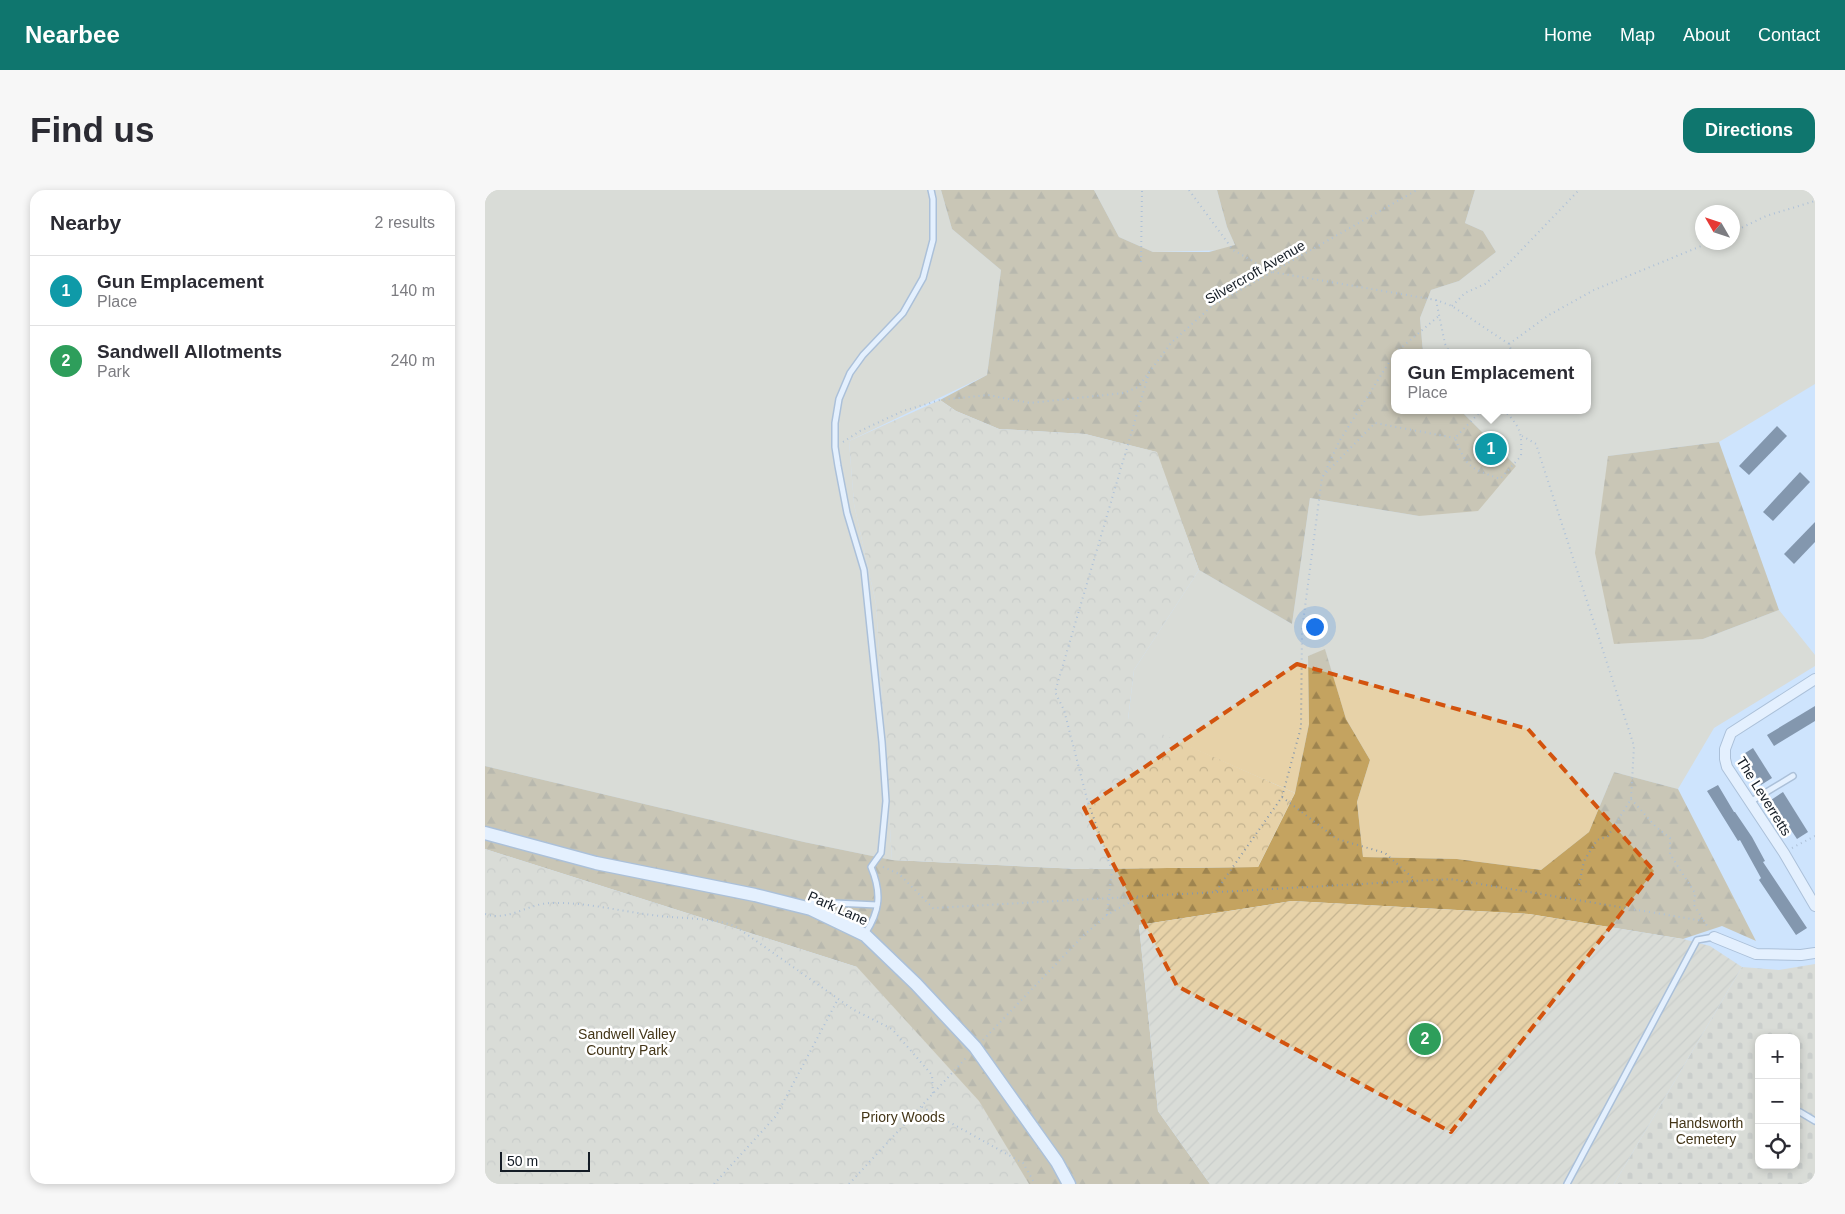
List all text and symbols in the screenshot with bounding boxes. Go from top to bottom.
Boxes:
text: Nearbee [25,21,120,48]
text: Home [1544,25,1592,45]
text: Map [1620,25,1655,45]
text: About [1683,25,1730,45]
text: Contact [1758,25,1820,45]
button: Directions [1683,108,1815,153]
text: Find us [30,110,154,149]
north arrow [1695,205,1740,250]
text: Nearby [50,211,121,234]
text: 2 results [375,214,435,231]
street label: Silvercroft Avenue [1202,237,1308,307]
text: Gun Emplacement [97,271,264,292]
text: 1 [62,282,70,299]
text: 140 m [391,282,435,299]
text: Place [97,293,137,310]
text: Sandwell Allotments [97,341,282,362]
popup [1391,349,1591,414]
text: 2 [62,352,70,369]
text: 240 m [391,352,435,369]
text: Gun Emplacement [1408,362,1574,383]
text: Park [97,363,130,380]
text: Place [1408,384,1448,401]
pin: 1 [1475,430,1507,468]
your location [1302,614,1328,640]
street label: The Leverretts [1733,753,1795,839]
street label: Park Lane [806,888,871,928]
pin: 2 [1409,1020,1441,1058]
park label: Sandwell Valley Country Park [578,1026,676,1058]
map controls [1755,1034,1800,1169]
button: + [1755,1034,1800,1079]
button: − [1755,1079,1800,1124]
park label: Priory Woods [861,1109,945,1125]
park label: Handsworth Cemetery [1669,1115,1743,1147]
button: locate [1755,1124,1800,1169]
scale bar [500,1149,590,1172]
text: 50 m [507,1153,538,1169]

